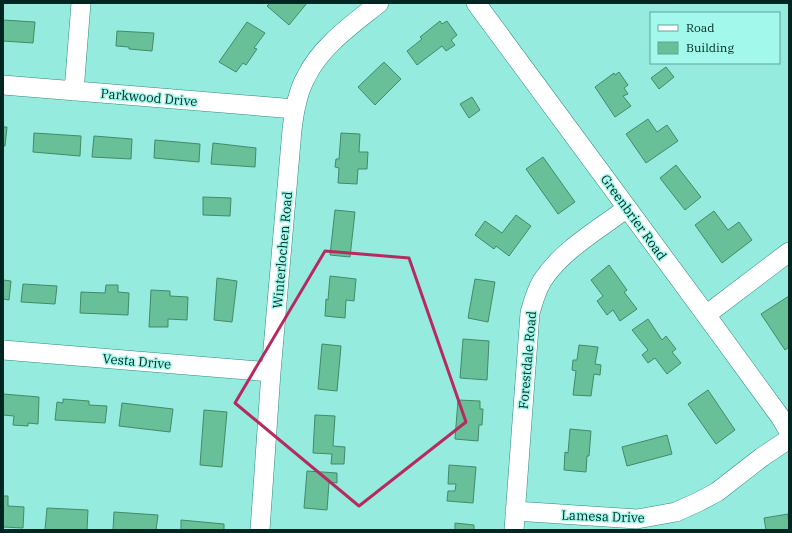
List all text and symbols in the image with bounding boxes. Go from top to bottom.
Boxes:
legend [650,12,780,64]
text: Road [686,20,715,35]
text: Building [686,40,734,55]
street label: Parkwood Drive [100,85,198,110]
street label: Greenbrier Road [597,171,670,264]
street label: Winterlochen Road [269,191,296,309]
street label: Forestdale Road [515,310,540,410]
street label: Vesta Drive [102,350,172,373]
street label: Lamesa Drive [561,507,645,526]

